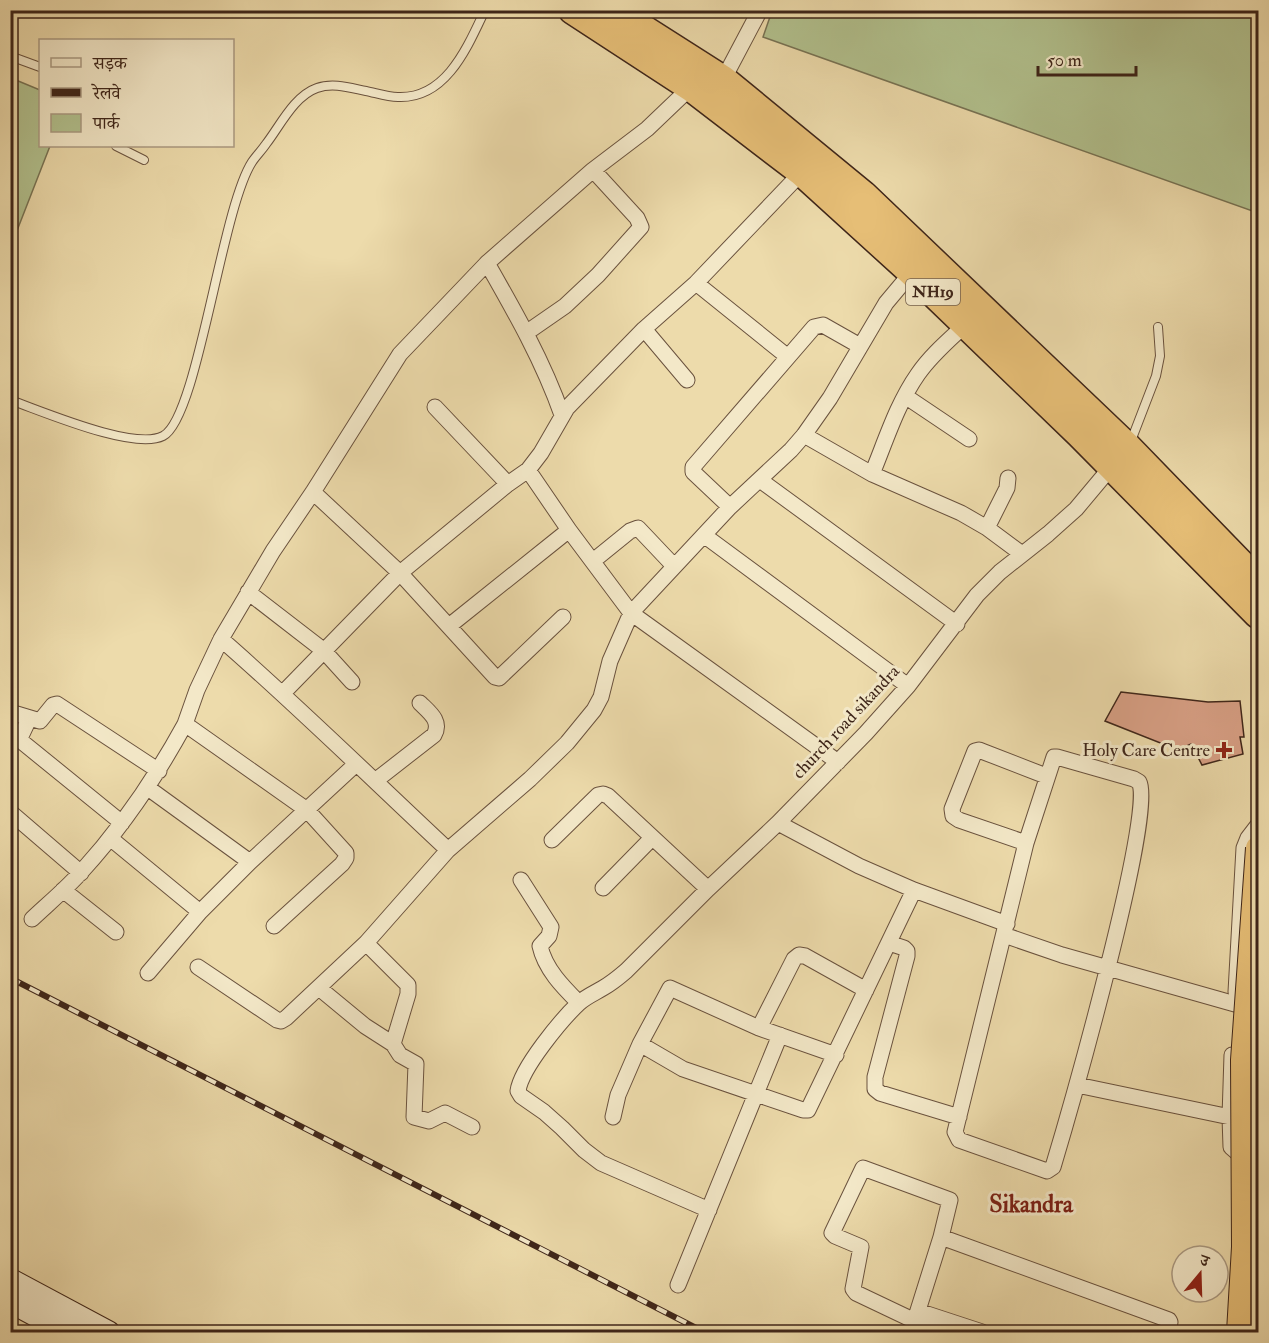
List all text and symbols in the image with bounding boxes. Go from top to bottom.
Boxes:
legend [39,39,234,147]
scale bar [1038,39,1136,77]
text: 50 m [1047,49,1082,72]
text: सड़क [92,52,128,75]
text: रेलवे [91,82,122,105]
text: पार्क [92,112,121,135]
road number: NH19 [906,279,960,305]
street label: church road sikandra [787,660,905,784]
place label: Holy Care Centre [1082,739,1210,762]
marker: Holy Care Centre [1215,741,1233,759]
district label: Sikandra [989,1189,1074,1220]
north arrow [1170,1244,1230,1304]
text: उ [1197,1250,1213,1272]

